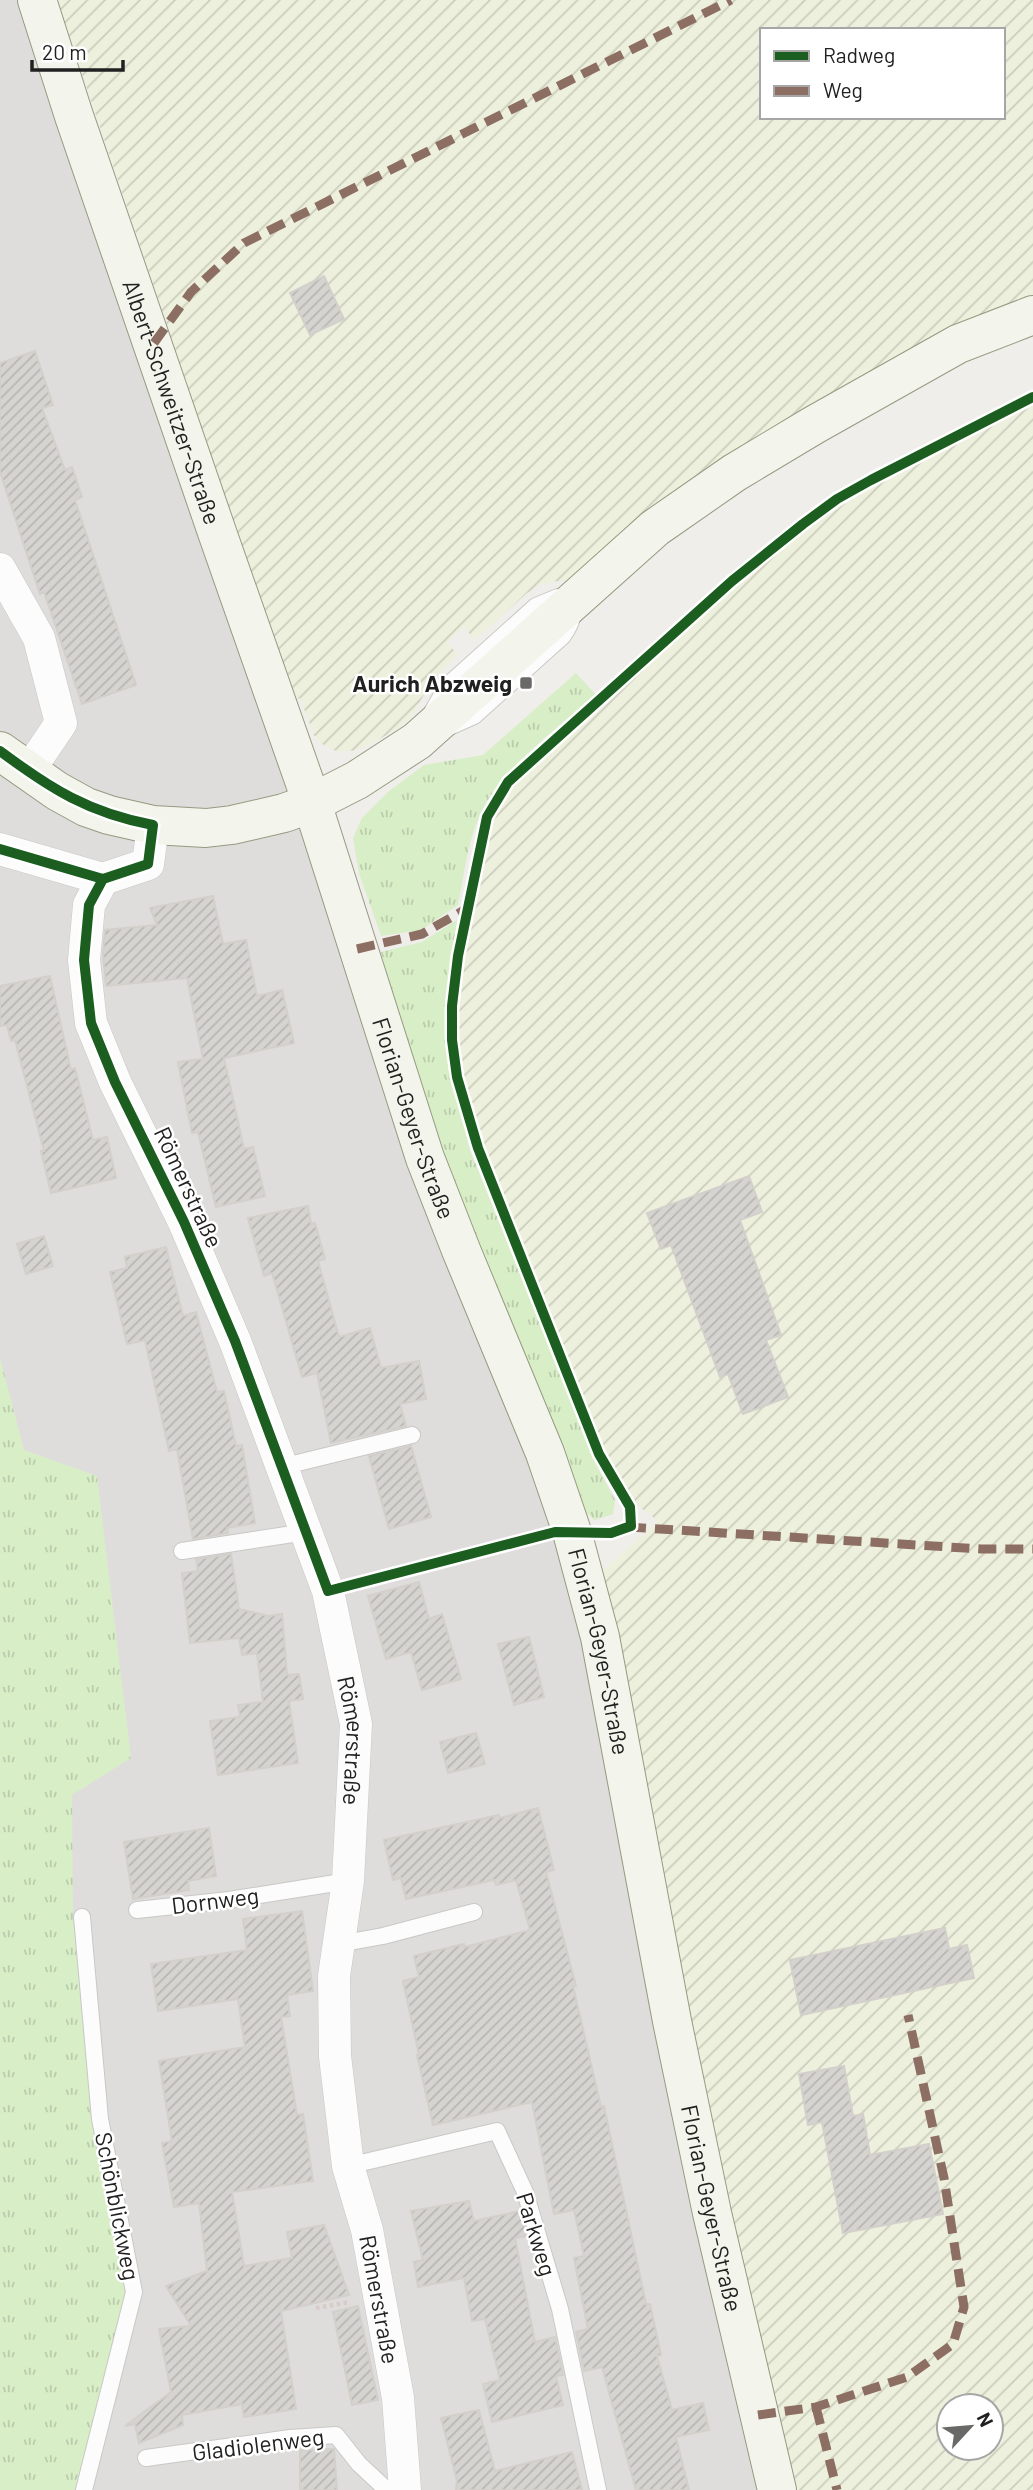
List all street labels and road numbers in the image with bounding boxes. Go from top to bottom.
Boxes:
street label: Albert-Schweitzer-Straße [117,276,227,528]
street label: Florian-Geyer-Straße [367,1014,461,1223]
street label: Römerstraße [149,1122,229,1252]
street label: Florian-Geyer-Straße [563,1545,636,1757]
street label: Römerstraße [332,1673,370,1806]
street label: Dornweg [170,1881,260,1919]
street label: Florian-Geyer-Straße [676,2102,749,2314]
street label: Schönblickweg [90,2130,146,2282]
street label: Parkweg [511,2189,563,2279]
street label: Römerstraße [354,2233,405,2366]
street label: Gladiolenweg [190,2422,326,2466]

